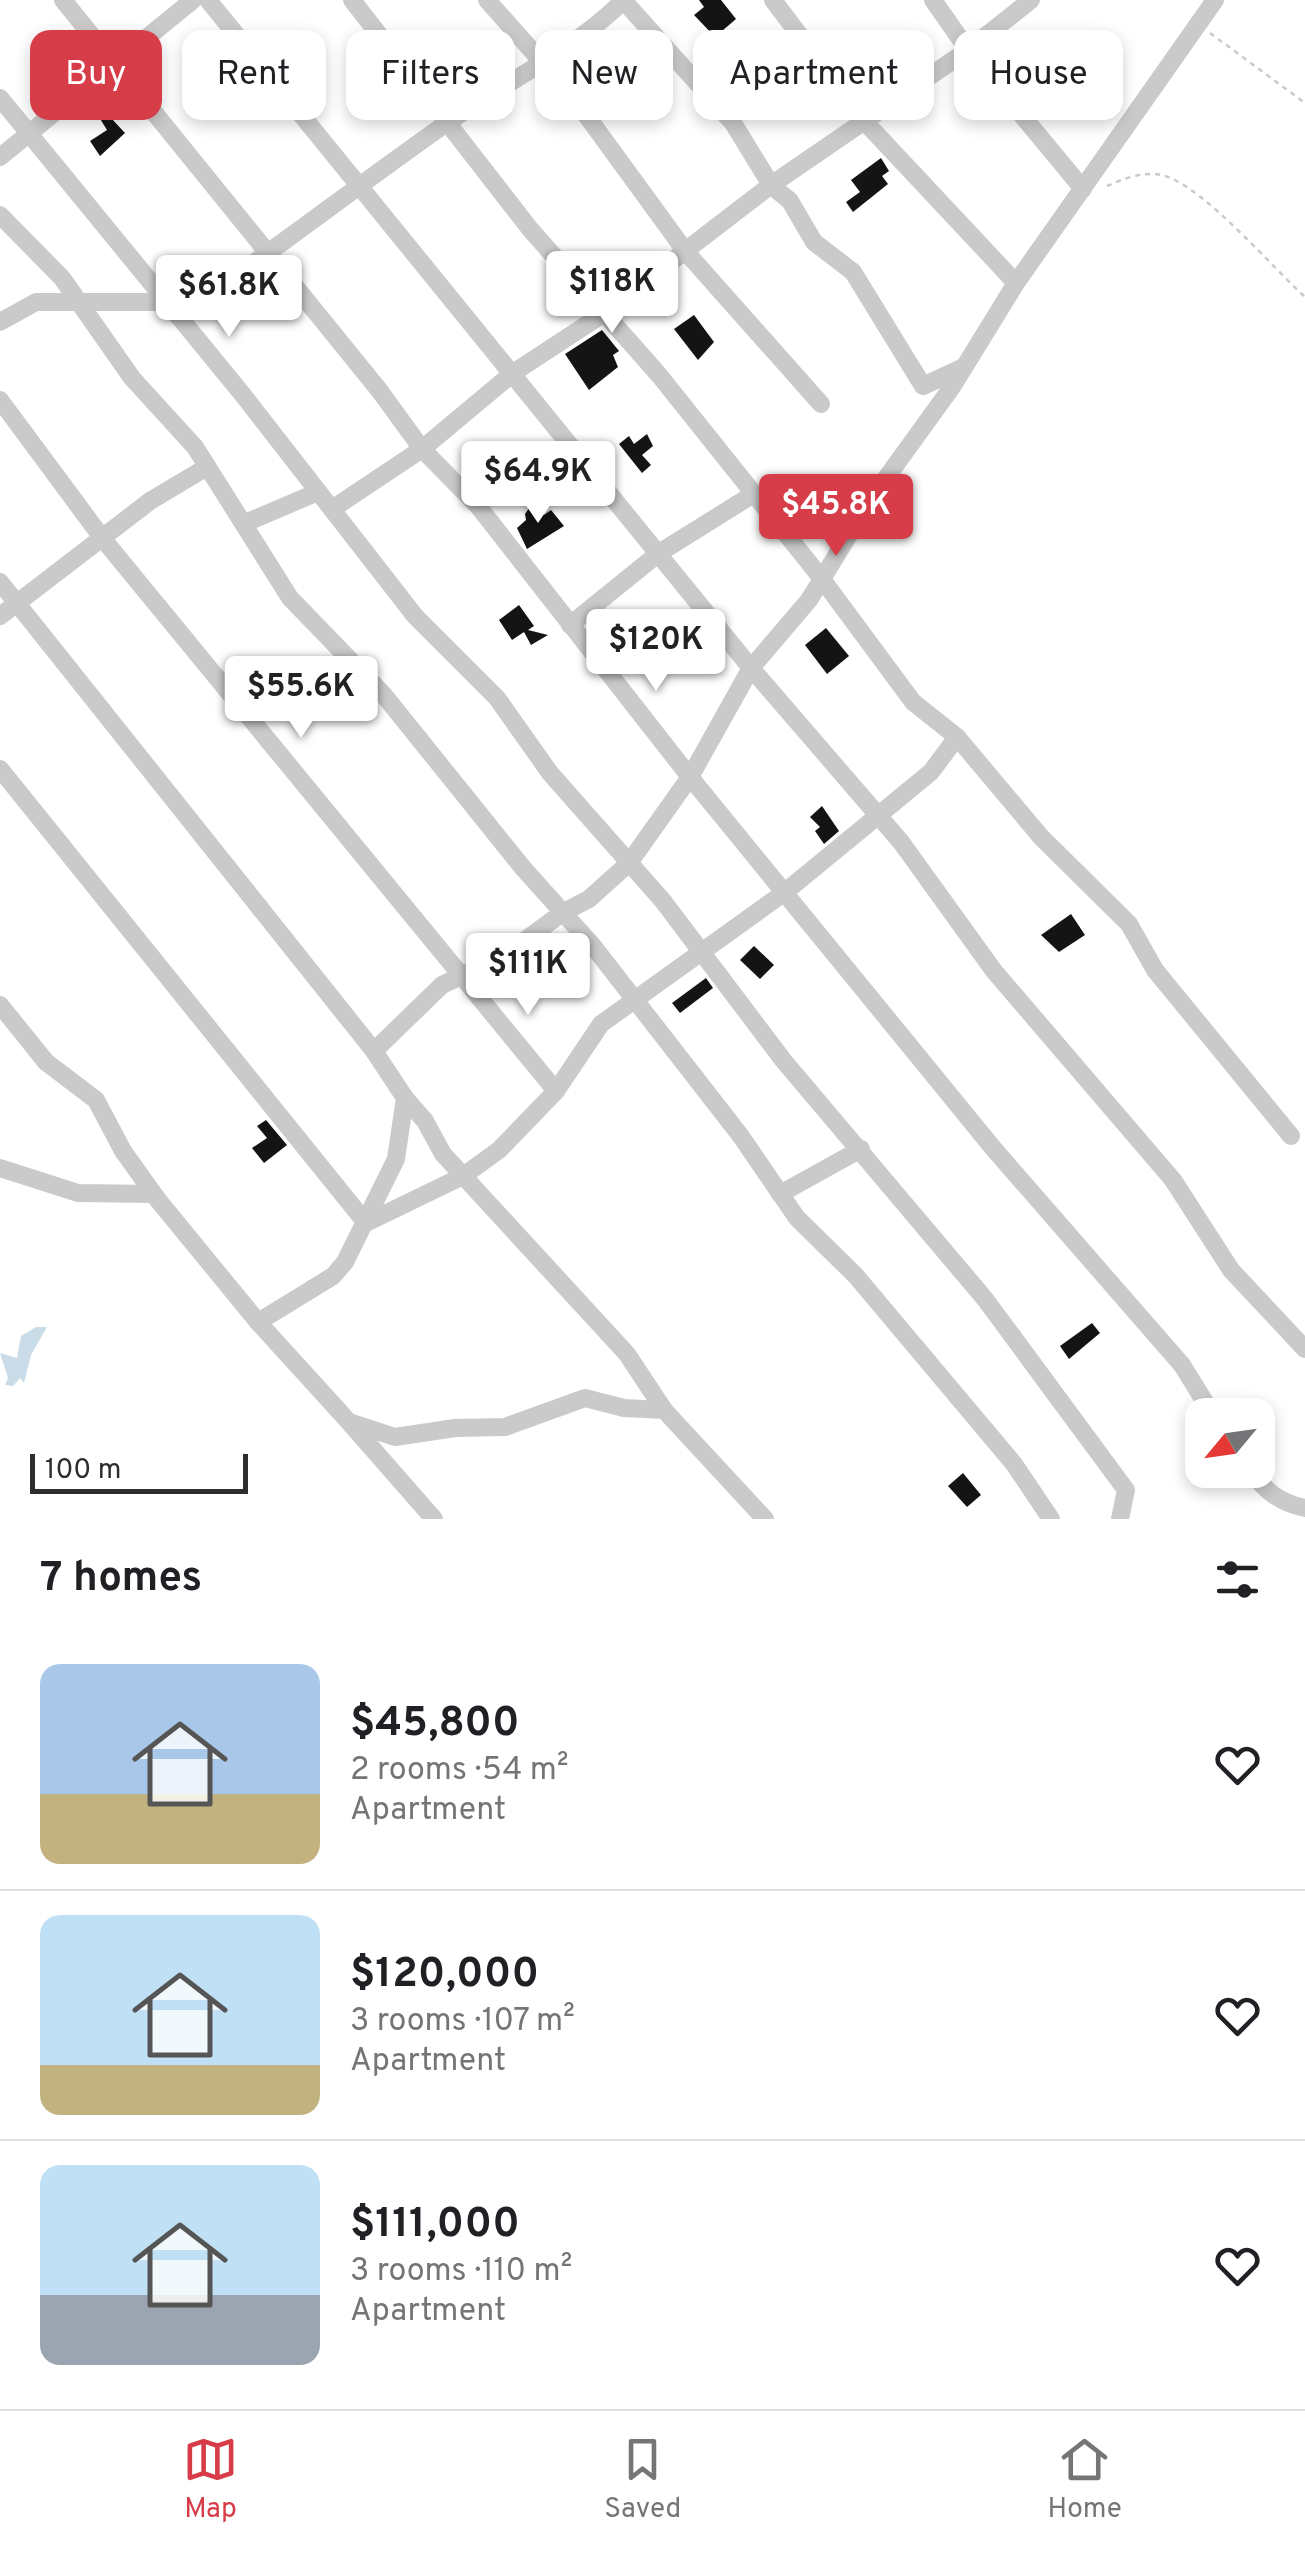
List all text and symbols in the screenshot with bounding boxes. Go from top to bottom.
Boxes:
chip: Buy [30,30,162,120]
chip: Rent [182,30,326,120]
chip: Filters [346,30,515,120]
chip: New [535,30,673,120]
chip: Apartment [693,30,934,120]
chip: House [954,30,1123,120]
pin: $118K [542,251,682,336]
pin: $61.8K [148,255,310,340]
text: $118K [568,263,656,303]
text: $61.8K [178,267,280,307]
pin: $64.9K [457,441,619,526]
text: $64.9K [483,453,593,493]
pin: $45.8K [755,474,917,559]
text: $45.8K [781,486,891,526]
pin: $120K [586,609,726,694]
text: $120K [608,621,704,661]
pin: $55.6K [220,656,382,741]
text: $55.6K [247,668,355,708]
pin: $111K [458,933,598,1018]
text: $111K [488,945,568,985]
north arrow [1185,1398,1275,1488]
map controls [1185,1398,1275,1488]
scale bar [30,1449,248,1494]
text: 100 m [45,1453,121,1489]
icon: filters [1210,1552,1265,1607]
text: 7 homes [40,1553,202,1606]
text: $45,800 [350,1698,520,1751]
icon: home [120,1704,240,1824]
icon: heart [1210,1737,1265,1792]
text: 2 rooms · 54 m² [350,1751,569,1791]
text: Apartment [350,1791,506,1831]
text: $120,000 [350,1949,539,2002]
icon: home [120,1955,240,2075]
icon: heart [1210,1988,1265,2043]
text: 3 rooms · 107 m² [350,2002,575,2042]
text: Apartment [350,2042,506,2082]
text: $111,000 [350,2199,520,2252]
icon: home [120,2205,240,2325]
icon: heart [1210,2238,1265,2293]
text: 3 rooms · 110 m² [350,2252,572,2292]
text: Apartment [350,2292,506,2332]
tab: Map [183,2432,238,2528]
tab: Saved [604,2432,681,2528]
tab: Home [1048,2432,1122,2528]

